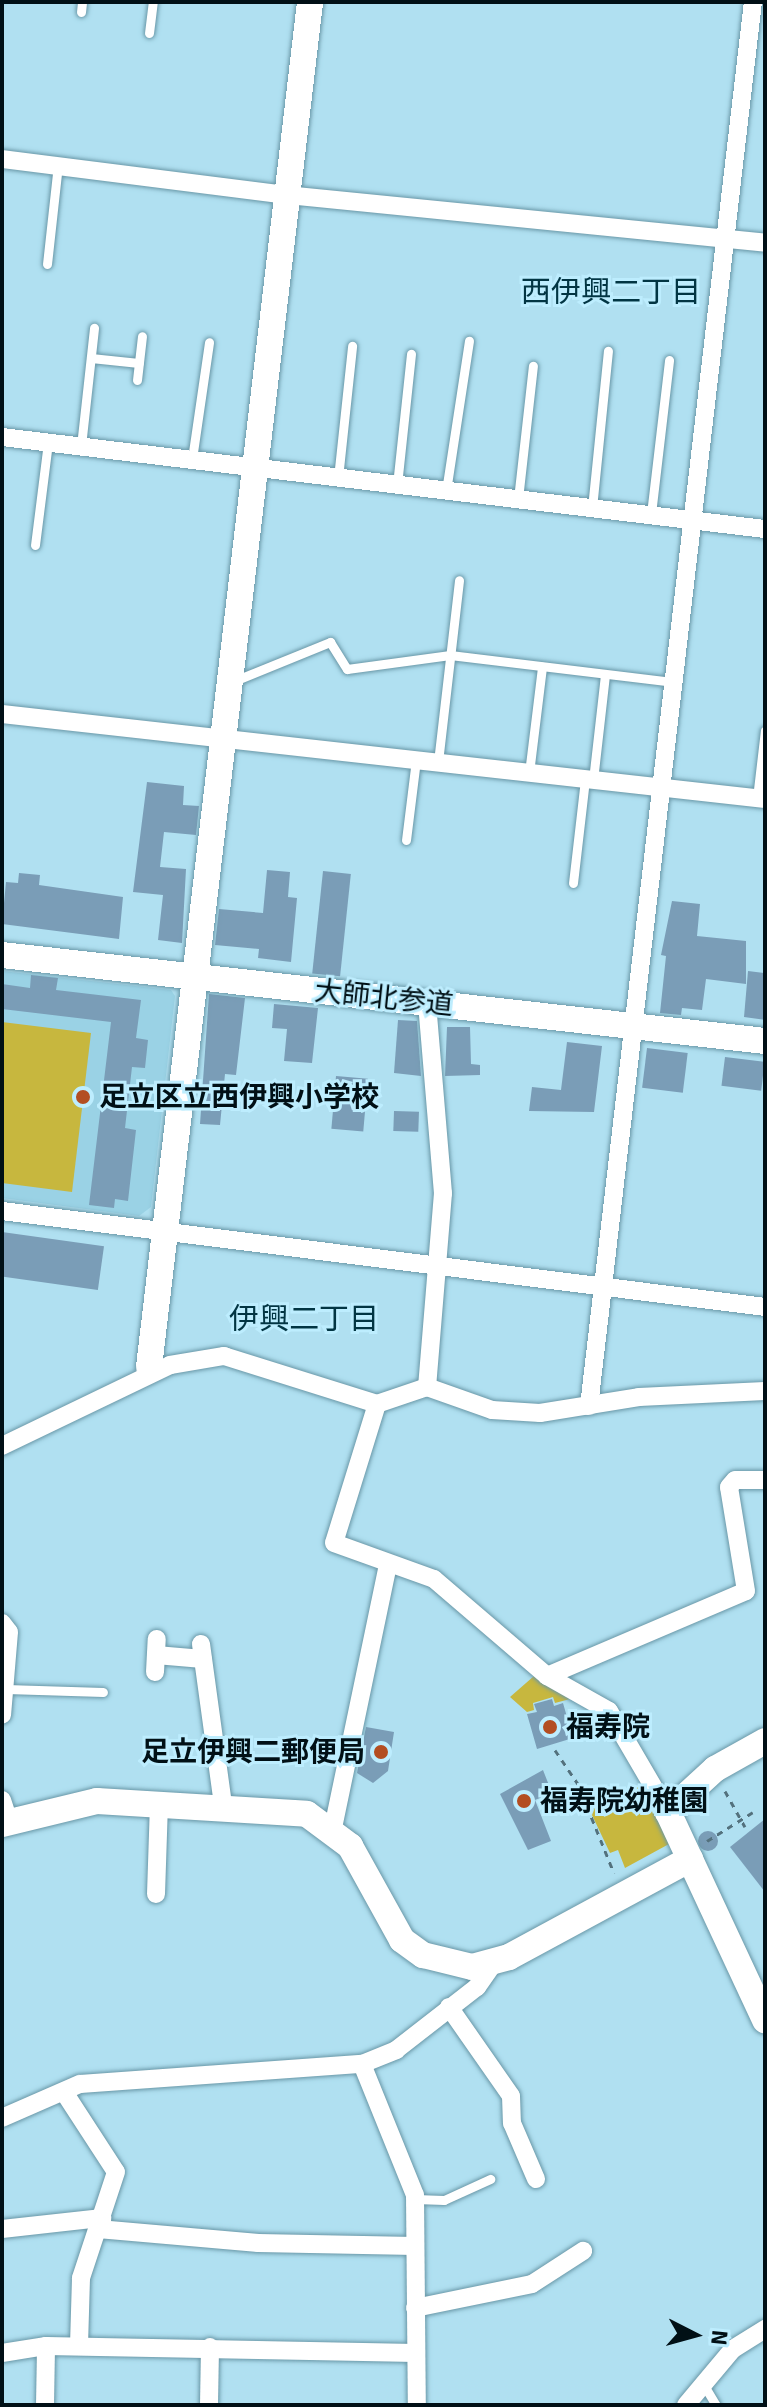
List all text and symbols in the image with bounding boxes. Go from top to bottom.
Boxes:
district label: 西伊興二丁目 [521,275,701,311]
street label: 大師北参道 [313,974,455,1022]
place label: 足立区立西伊興小学校 [99,1080,379,1114]
marker: 足立区立西伊興小学校 [74,1088,92,1106]
district label: 伊興二丁目 [229,1302,379,1338]
place label: 福寿院 [566,1710,650,1744]
marker: 福寿院 [541,1718,559,1736]
place label: 足立伊興二郵便局 [141,1735,365,1769]
marker: 足立伊興二郵便局 [372,1743,390,1761]
place label: 福寿院幼稚園 [540,1784,708,1818]
marker: 福寿院幼稚園 [515,1792,533,1810]
north arrow [655,2295,735,2375]
text: N [705,2329,734,2347]

